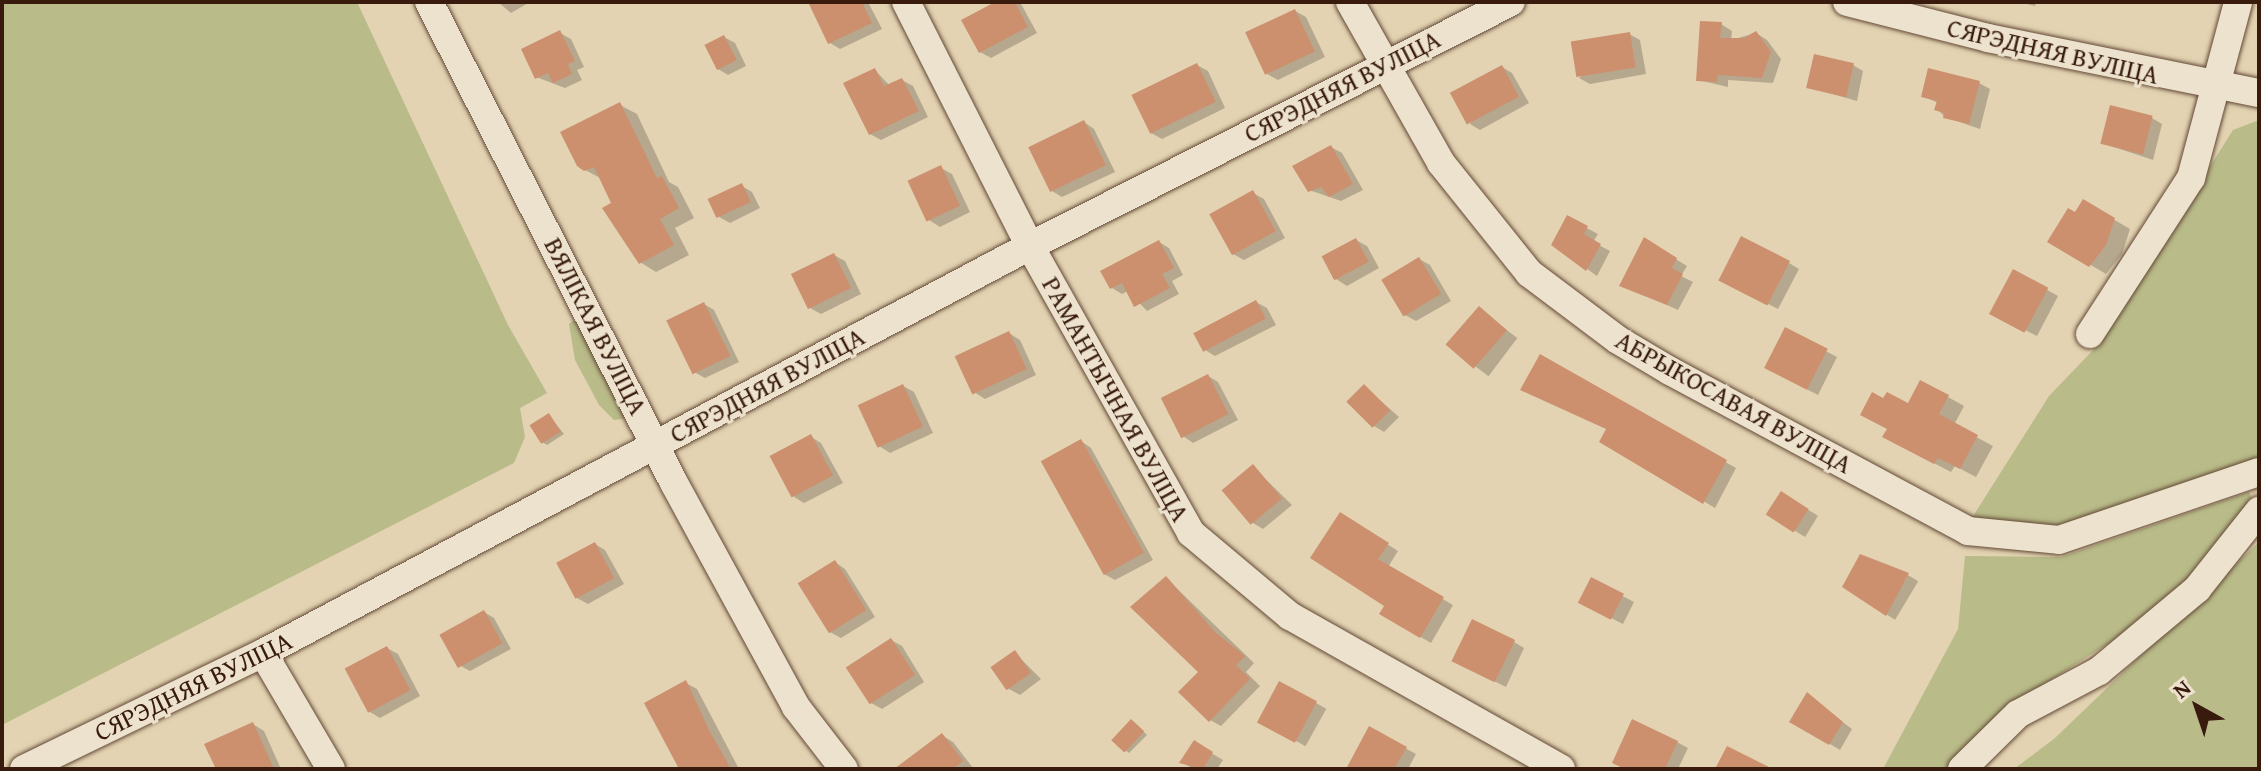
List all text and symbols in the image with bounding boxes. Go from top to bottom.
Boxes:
street label: СЯРЭДНЯЯ ВУЛІЦА [1944,12,2162,90]
street label: СЯРЭДНЯЯ ВУЛІЦА [1239,23,1445,149]
street label: ВЯЛІКАЯ ВУЛІЦА [538,232,654,420]
street label: РАМАНТЫЧНАЯ ВУЛІЦА [1036,271,1196,527]
street label: СЯРЭДНЯЯ ВУЛІЦА [664,321,870,449]
street label: АБРЫКОСАВАЯ ВУЛІЦА [1610,324,1858,480]
street label: СЯРЭДНЯЯ ВУЛІЦА [89,625,297,747]
north arrow [2157,667,2237,747]
text: N [2166,672,2197,706]

